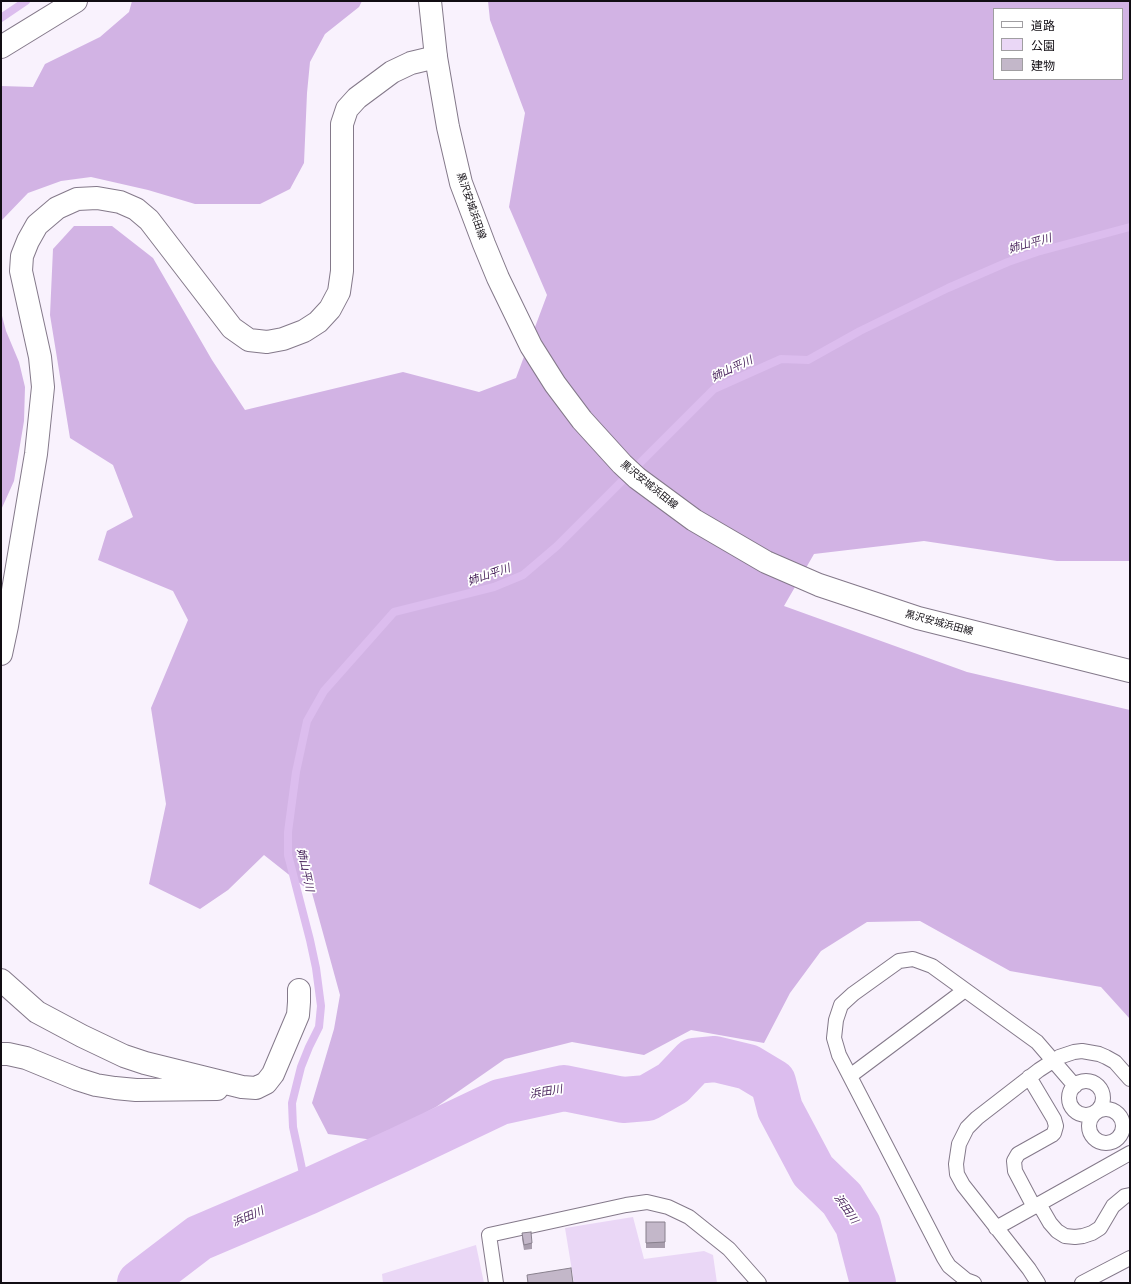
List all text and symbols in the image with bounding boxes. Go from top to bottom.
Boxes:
legend [993,8,1123,80]
text: 道路 [1031,18,1055,33]
text: 公園 [1031,38,1055,53]
text: 建物 [1031,58,1055,73]
street label: 黒沢安城浜田線 [454,171,488,241]
water label: 姉山平川 [1007,232,1053,256]
water label: 姉山平川 [709,354,755,384]
street label: 黒沢安城浜田線 [618,458,680,512]
water label: 姉山平川 [466,562,512,588]
street label: 黒沢安城浜田線 [904,608,974,638]
water label: 姉山平川 [294,847,316,893]
water label: 浜田川 [529,1083,563,1101]
water label: 浜田川 [831,1192,861,1226]
water label: 浜田川 [230,1204,266,1230]

